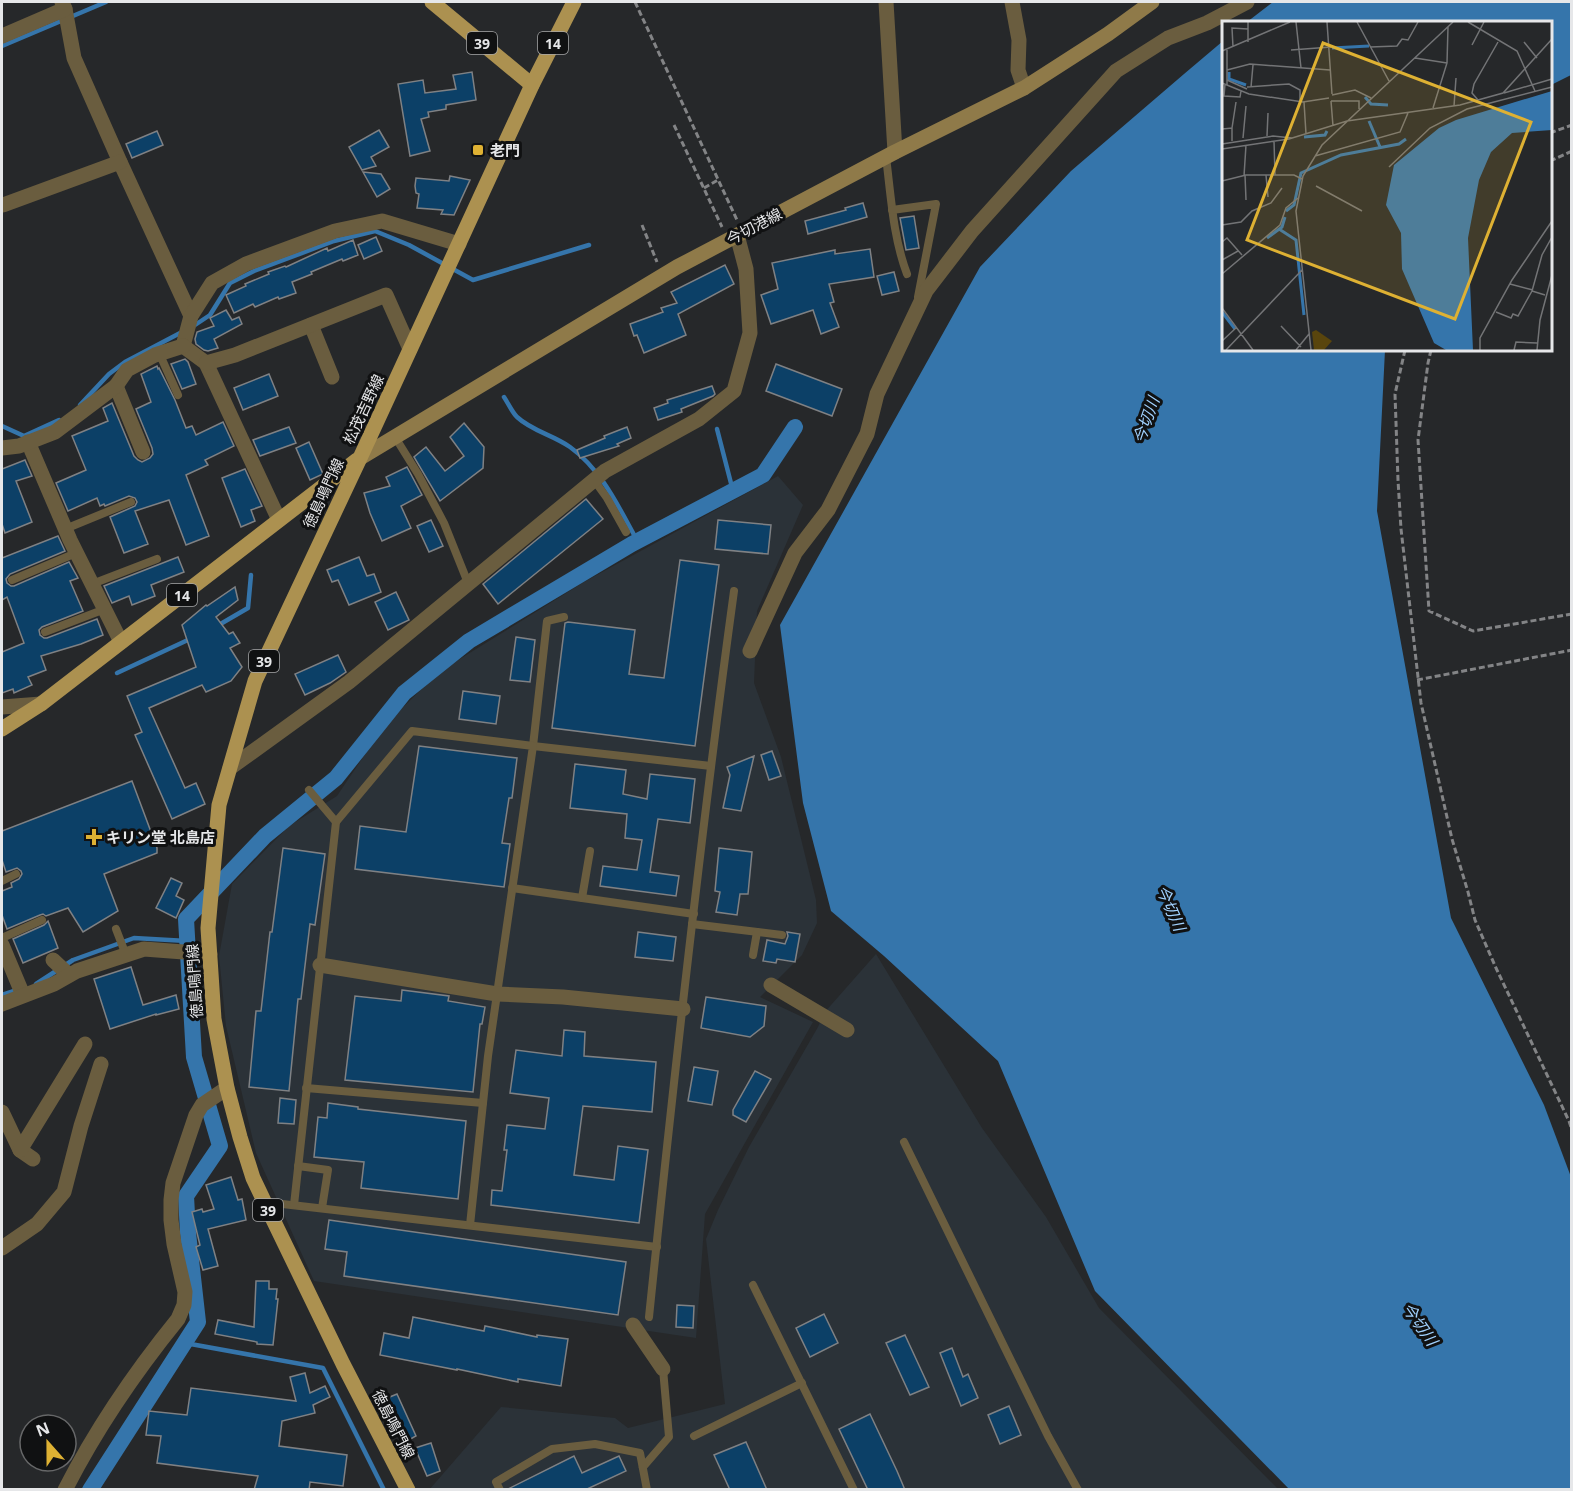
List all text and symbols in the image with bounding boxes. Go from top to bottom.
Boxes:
inset map [1222,21,1552,351]
road number: 39 [467,32,497,54]
road number: 14 [538,32,568,54]
place label: 老門 [490,140,520,160]
marker: 老門 [471,143,485,157]
street label: 今切港線 [723,203,785,249]
street label: 松茂吉野線 [338,371,388,447]
water label: 今切川 [1128,392,1165,446]
street label: 徳島鳴門線 [298,455,348,531]
road number: 14 [167,584,197,606]
road number: 39 [249,650,279,672]
place label: キリン堂 北島店 [106,827,215,847]
marker: キリン堂 北島店 [87,830,101,844]
water label: 今切川 [1151,882,1192,936]
street label: 徳島鳴門線 [181,943,207,1019]
road number: 39 [253,1199,283,1221]
water label: 今切川 [1397,1298,1444,1352]
street label: 徳島鳴門線 [368,1386,420,1462]
north arrow [18,1413,78,1473]
text: N [33,1416,53,1442]

